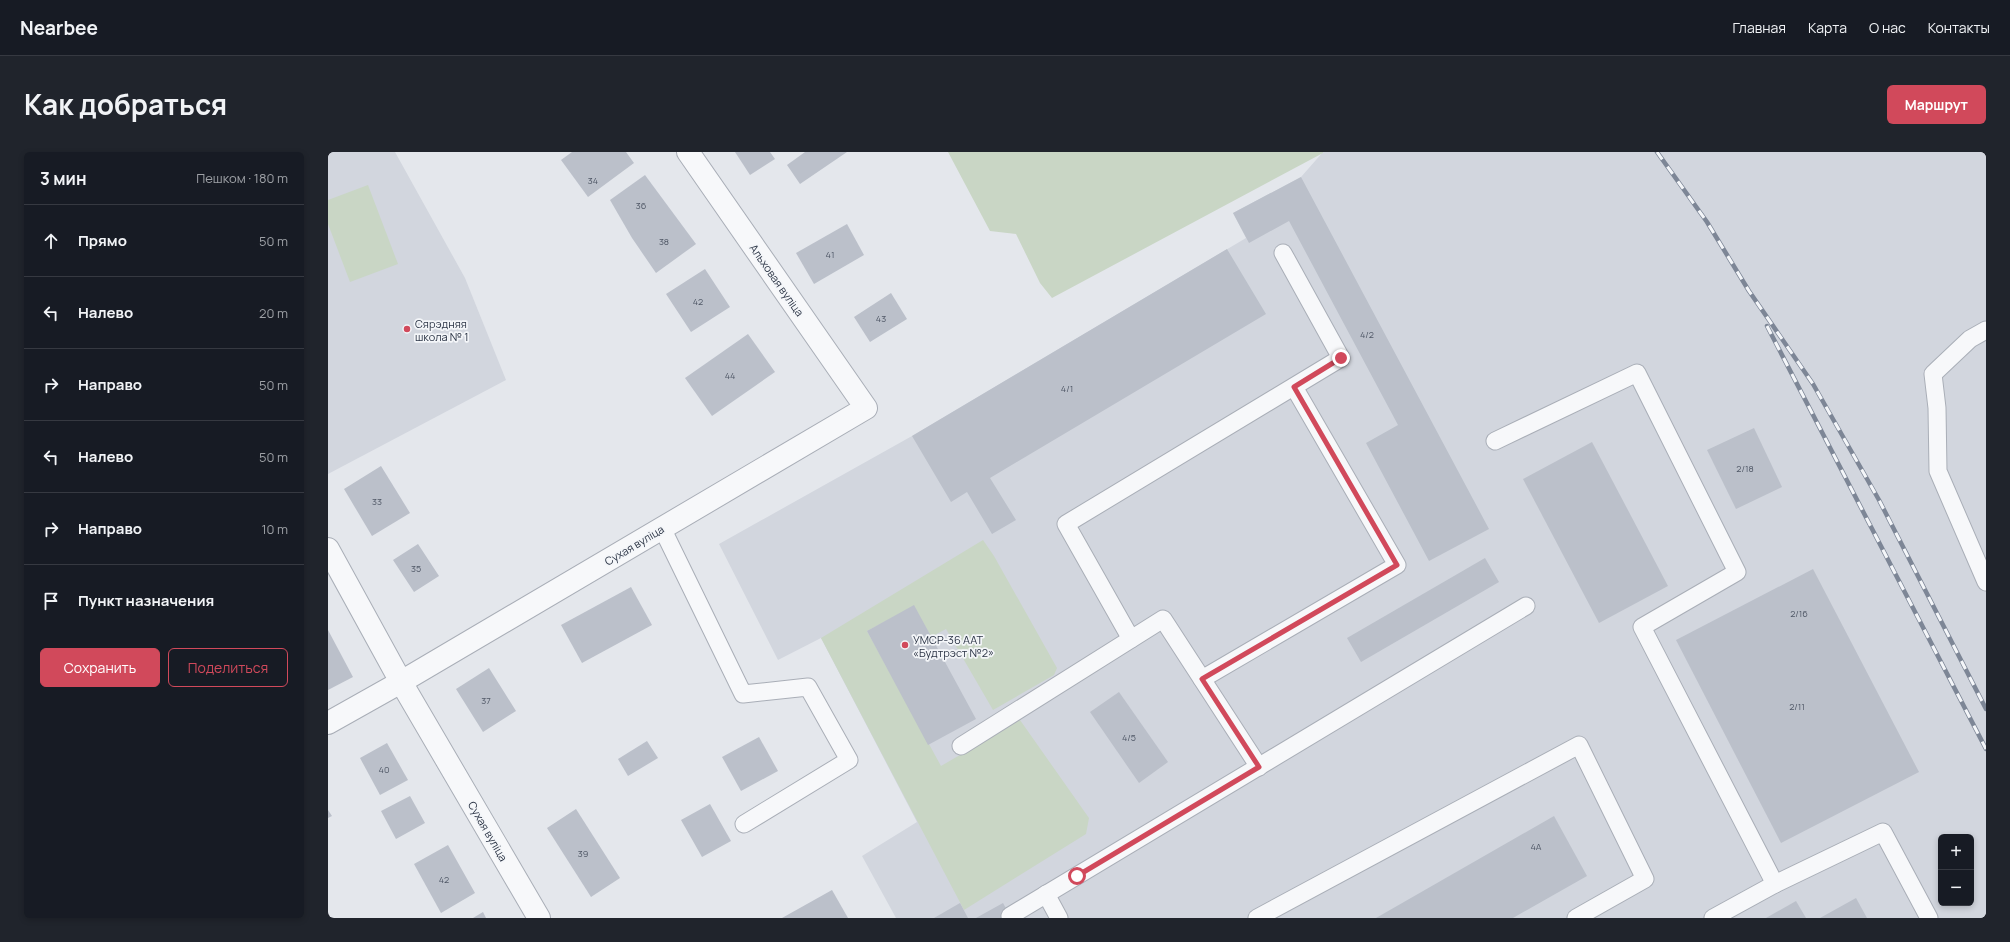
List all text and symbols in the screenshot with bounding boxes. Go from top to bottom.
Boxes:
text: Nearbee [20,15,98,41]
text: Главная [1733,18,1786,37]
text: Карта [1808,18,1847,37]
text: О нас [1869,18,1906,37]
text: Контакты [1928,18,1990,37]
text: Как добраться [24,85,227,123]
button: Маршрут [1887,85,1986,124]
text: 3 мин [40,167,87,190]
text: Пешком · 180 m [196,169,288,187]
house number: 34 [588,174,598,187]
house number: 36 [636,199,647,212]
icon: ahead [40,230,62,252]
text: Прямо [78,230,127,251]
text: 50 m [259,232,288,250]
house number: 38 [659,235,669,248]
street label: Альховая вуліца [747,241,807,319]
house number: 41 [826,248,834,261]
house number: 42 [693,295,703,308]
icon: left [40,302,62,324]
text: Налево [78,302,133,323]
text: 20 m [259,304,288,322]
house number: 43 [876,312,886,325]
place label: Сярэдняя школа № 1 [415,316,469,344]
marker: Сярэдняя школа № 1 [402,324,412,334]
house number: 4/2 [1360,328,1374,341]
route end [1332,349,1350,367]
house number: 44 [725,369,735,382]
icon: right [40,374,62,396]
text: Направо [78,374,142,395]
text: 50 m [259,376,288,394]
house number: 4/1 [1061,382,1073,395]
icon: left [40,446,62,468]
text: Налево [78,446,133,467]
text: 50 m [259,448,288,466]
house number: 2/18 [1736,462,1754,475]
house number: 33 [372,495,382,508]
icon: right [40,518,62,540]
text: Направо [78,518,142,539]
text: 10 m [261,520,288,538]
street label: Сухая вуліца [601,521,667,569]
house number: 35 [411,562,421,575]
icon: arrive [40,590,62,612]
text: Пункт назначения [78,590,214,611]
house number: 2/16 [1790,607,1808,620]
place label: УМСР-36 ААТ «Будтрэст №2» [913,632,994,660]
marker: УМСР-36 ААТ «Будтрэст №2» [900,640,910,650]
button: Сохранить [40,648,160,687]
button: Поделиться [168,648,288,687]
house number: 37 [481,694,491,707]
house number: 2/11 [1789,700,1805,713]
house number: 4/5 [1122,731,1136,744]
house number: 40 [379,763,389,776]
street label: Сухая вуліца [465,798,511,864]
map controls [1938,834,1974,906]
button: + [1938,834,1974,870]
house number: 4А [1530,840,1542,853]
house number: 39 [578,847,588,860]
route start [1068,867,1086,885]
button: − [1938,870,1974,906]
house number: 42 [439,873,449,886]

